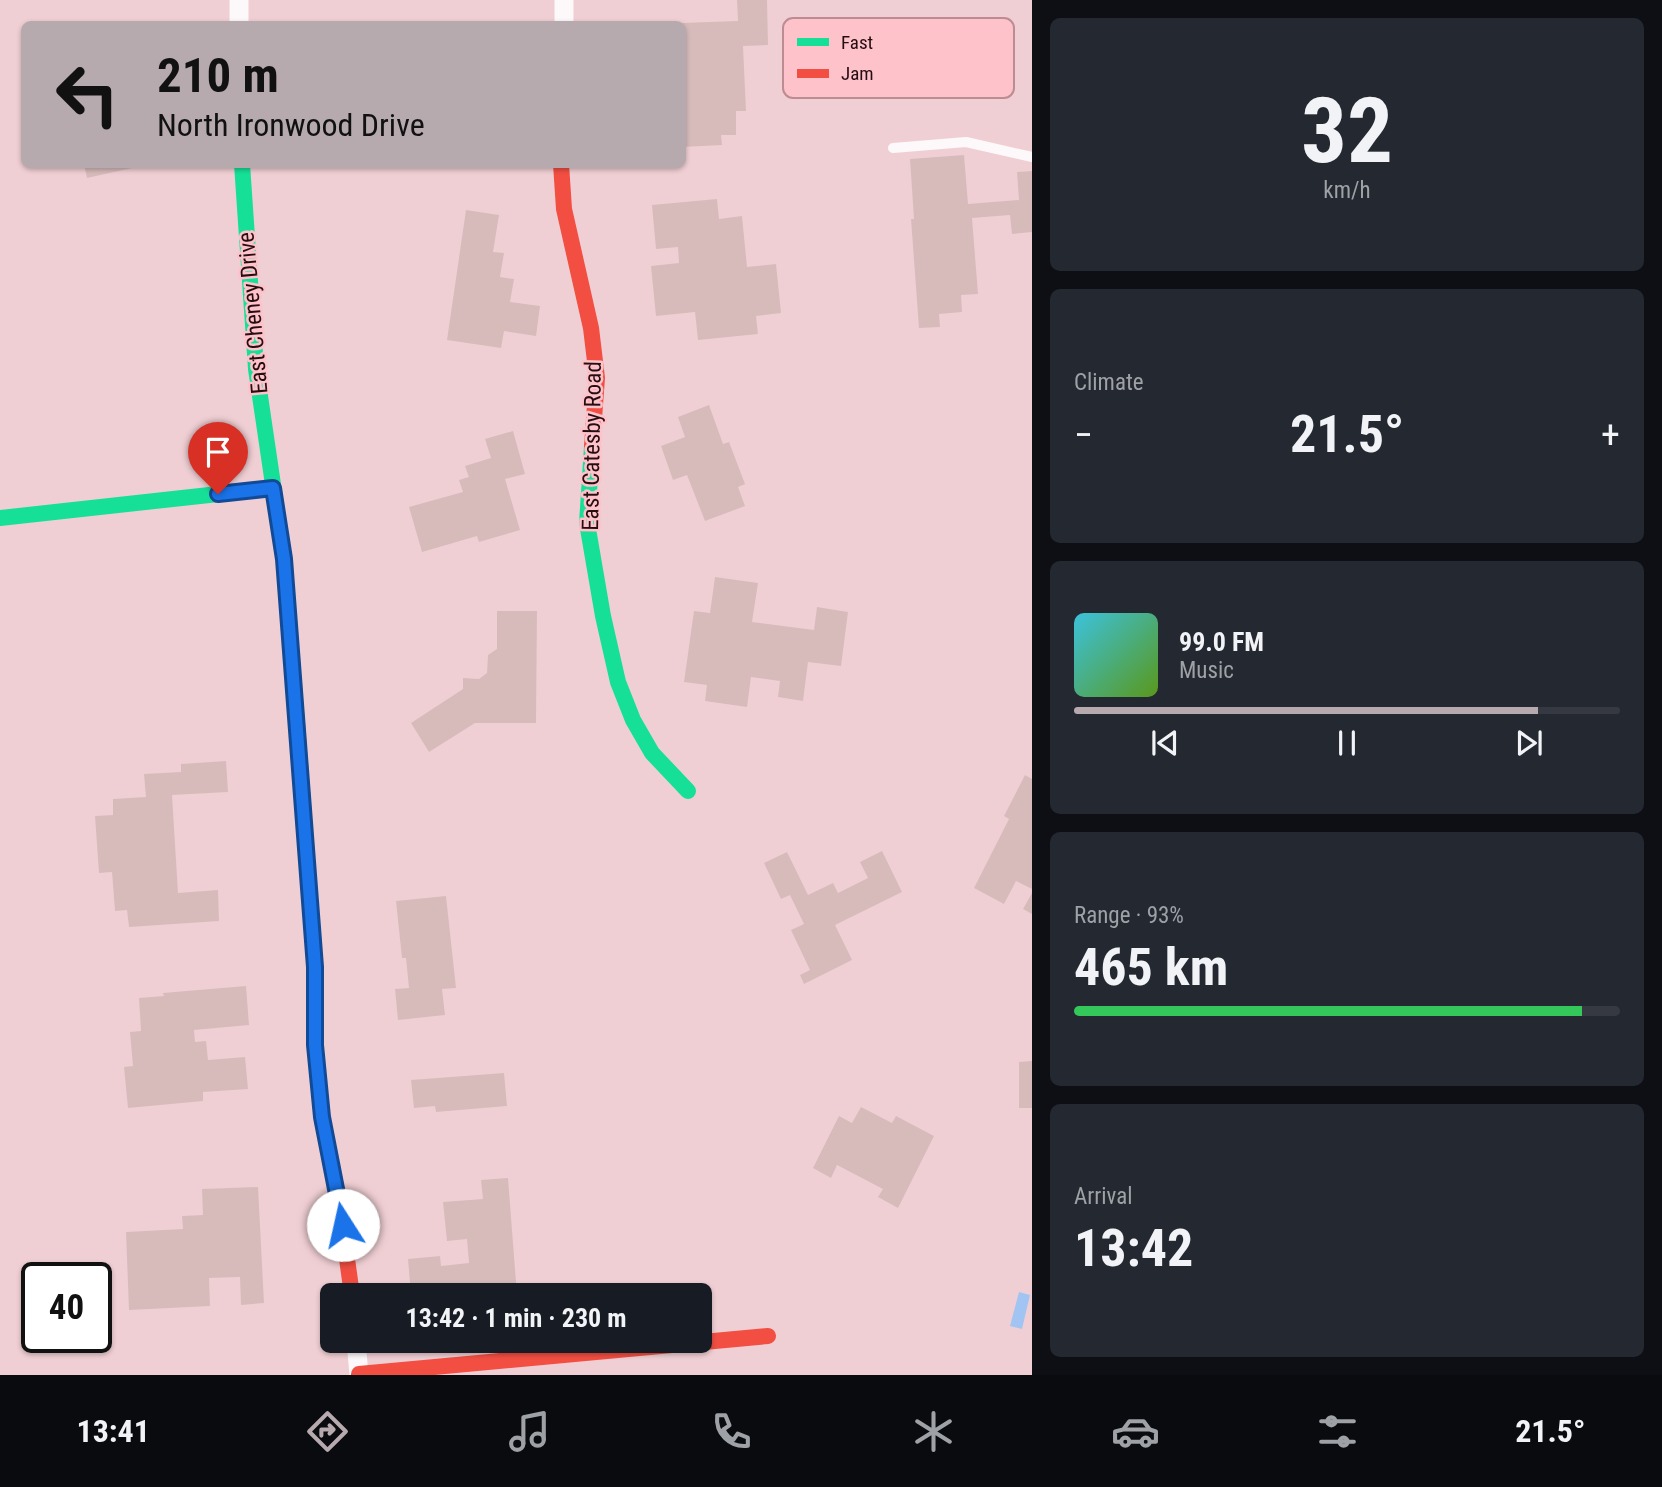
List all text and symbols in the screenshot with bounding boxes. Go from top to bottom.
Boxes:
legend [783,18,1014,98]
text: Fast [841,31,873,54]
text: 210 m [157,47,279,104]
icon: left [42,49,133,140]
text: Jam [841,62,874,85]
text: 32 [1301,78,1393,184]
text: North Ironwood Drive [157,106,425,144]
text: km/h [1323,177,1371,204]
street label: East Cheney Drive [232,231,274,395]
street label: East Catesby Road [577,361,607,531]
text: Climate [1074,369,1144,396]
text: 21.5° [1290,404,1404,465]
text: − [1074,413,1093,457]
text: + [1601,413,1620,457]
pin [188,422,248,494]
icon: arrive [199,433,237,471]
text: 99.0 FM [1179,627,1264,657]
text: Music [1179,657,1234,684]
icon: previous [1146,724,1184,762]
icon: pause [1328,724,1366,762]
icon: next [1510,724,1548,762]
text: Range · 93% [1074,902,1184,929]
text: 465 km [1074,937,1228,998]
text: Arrival [1074,1183,1133,1210]
position arrow [306,1188,380,1262]
text: 13:42 [1074,1218,1193,1279]
speed limit sign: 40 [21,1262,112,1353]
text: 13:42 · 1 min · 230 m [406,1303,626,1333]
icon: directions [303,1407,352,1456]
icon: music [505,1407,554,1456]
icon: phone [707,1407,756,1456]
icon: climate [909,1407,958,1456]
icon: car [1111,1407,1160,1456]
icon: filters [1313,1407,1362,1456]
text: 13:41 [77,1412,150,1450]
text: 21.5° [1515,1412,1585,1450]

